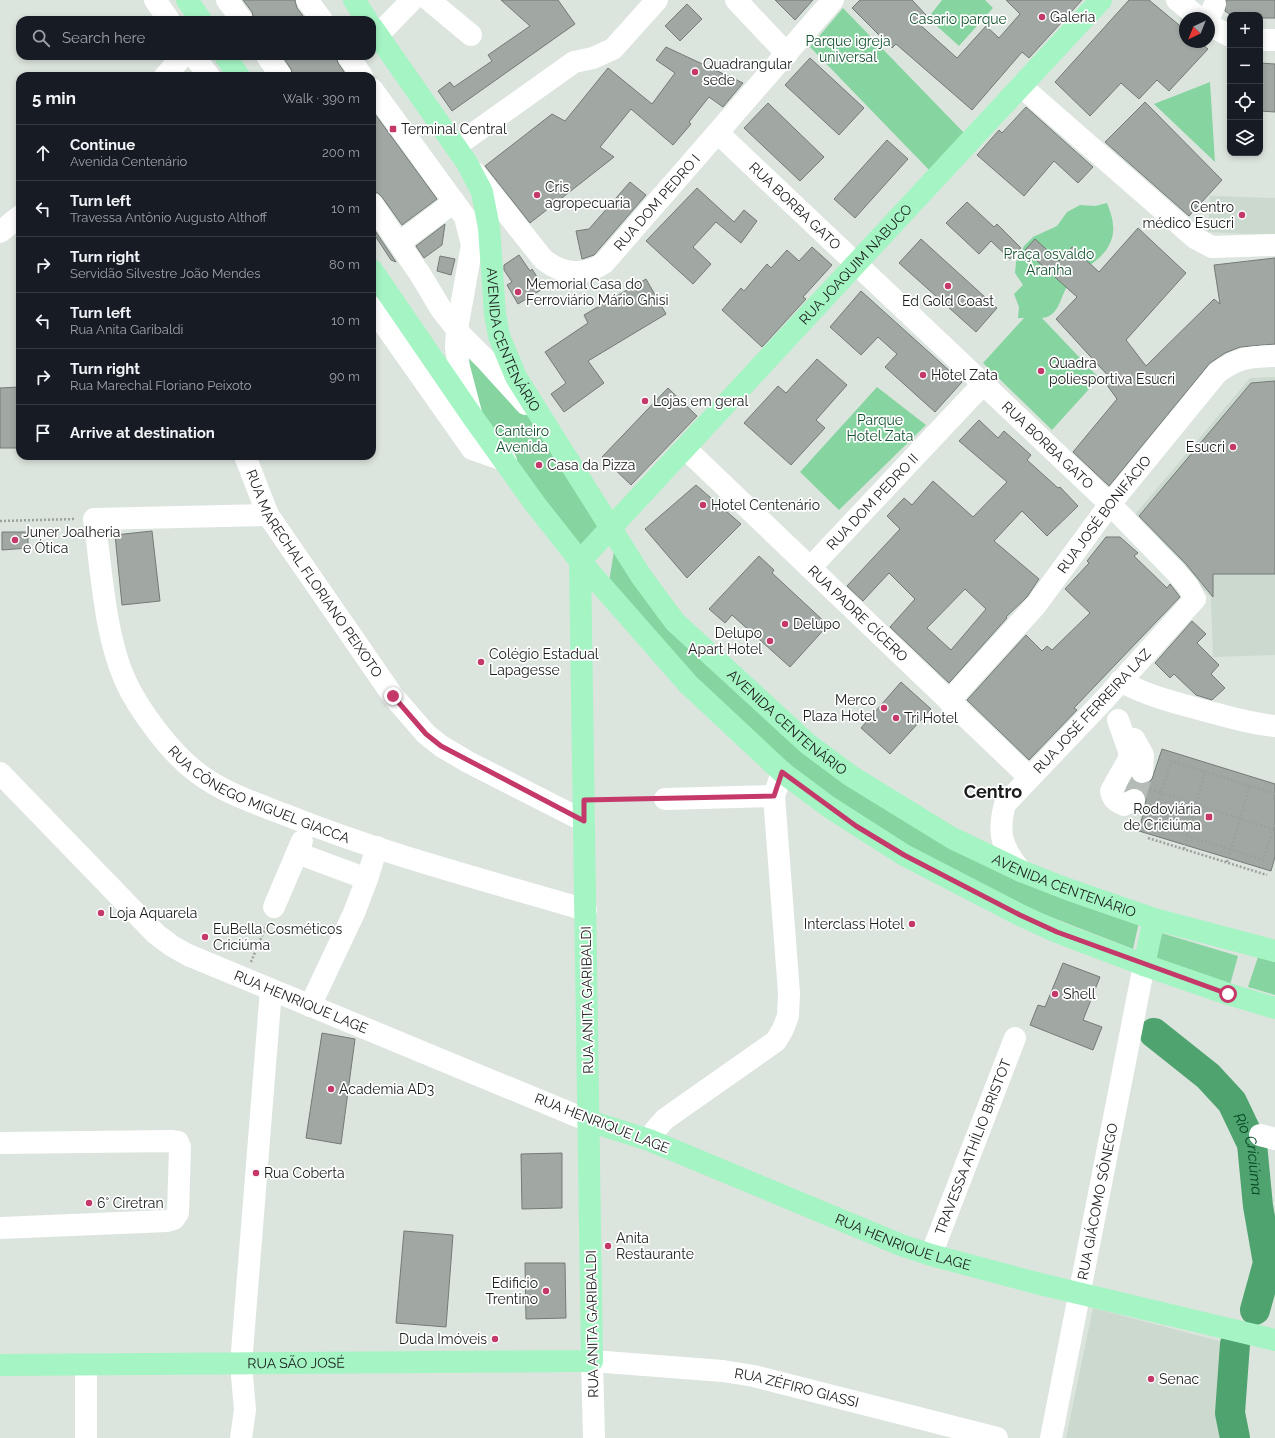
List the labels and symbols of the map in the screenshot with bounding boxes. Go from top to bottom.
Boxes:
place label: Galeria [1050,9,1095,25]
park label: Casario parque [909,11,1007,27]
marker: Galeria [1037,12,1047,22]
north arrow [1179,12,1215,48]
park label: Parque igreja universal [805,33,891,65]
place label: Quadrangular sede [703,56,792,88]
marker: Quadrangular sede [690,67,700,77]
place label: Terminal Central [401,121,507,137]
marker: Terminal Central [388,124,398,134]
street label: RUA DOM PEDRO I [611,151,703,254]
street label: RUA BORBA GATO [746,159,844,253]
place label: Cris agropecuaria [545,179,630,211]
marker: Cris agropecuaria [532,190,542,200]
place label: Centro médico Esucri [1142,199,1234,231]
street label: RUA JOAQUIM NABUCO [796,201,915,328]
marker: Centro médico Esucri [1237,210,1247,220]
park label: Praça osvaldo Aranha [1004,246,1094,278]
street label: AVENIDA CENTENÁRIO [484,267,544,414]
place label: Memorial Casa do Ferroviário Mário Ghisi [526,276,668,308]
marker: Ed Gold Coast [943,281,953,291]
marker: Memorial Casa do Ferroviário Mário Ghisi [513,287,523,297]
place label: Ed Gold Coast [902,293,994,309]
place label: Quadra poliesportiva Esucri [1049,355,1175,387]
marker: Quadra poliesportiva Esucri [1036,366,1046,376]
place label: Hotel Zata [931,367,998,383]
marker: Hotel Zata [918,370,928,380]
place label: Lojas em geral [653,393,748,409]
marker: Lojas em geral [640,396,650,406]
street label: RUA BORBA GATO [999,398,1097,492]
park label: Parque Hotel Zata [847,412,913,444]
park label: Canteiro Avenida [495,423,549,455]
place label: Esucri [1186,439,1225,455]
marker: Esucri [1228,442,1238,452]
street label: RUA DOM PEDRO II [823,450,921,553]
street label: RUA JOSÉ BONIFÁCIO [1054,452,1154,576]
place label: Casa da Pizza [547,457,635,473]
marker: Casa da Pizza [534,460,544,470]
street label: RUA MARECHAL FLORIANO PEIXOTO [243,467,386,680]
place label: Hotel Centenário [711,497,820,513]
marker: Hotel Centenário [698,500,708,510]
place label: Juner Joalheria e Ótica [23,524,121,556]
marker: Juner Joalheria e Ótica [10,535,20,545]
street label: RUA PADRE CÍCERO [805,562,911,665]
place label: Delupo [793,616,840,632]
marker: Delupo [780,619,790,629]
place label: Delupo Apart Hotel [688,625,762,657]
marker: Delupo Apart Hotel [765,636,775,646]
street label: RUA JOSÉ FERREIRA LAZ [1029,645,1154,777]
place label: Colégio Estadual Lapagesse [489,646,599,678]
marker: Colégio Estadual Lapagesse [476,657,486,667]
street label: AVENIDA CENTENÁRIO [724,666,850,778]
route end [384,687,402,705]
place label: Merco Plaza Hotel [803,692,876,724]
marker: Merco Plaza Hotel [879,703,889,713]
place label: Tri Hotel [904,710,958,726]
marker: Tri Hotel [891,713,901,723]
street label: RUA CÔNEGO MIGUEL GIACCA [165,743,352,846]
district label: Centro [964,781,1022,802]
place label: Rodoviária de Criciúma [1123,801,1201,833]
marker: Rodoviária de Criciúma [1204,812,1214,822]
street label: AVENIDA CENTENÁRIO [990,850,1138,920]
place label: Loja Aquarela [109,905,197,921]
marker: Loja Aquarela [96,908,106,918]
place label: Interclass Hotel [804,916,904,932]
marker: Interclass Hotel [907,919,917,929]
place label: EuBella Cosméticos Criciúma [213,921,342,953]
street label: RUA ANITA GARIBALDI [578,926,596,1074]
marker: EuBella Cosméticos Criciúma [200,932,210,942]
street label: RUA HENRIQUE LAGE [232,967,370,1037]
route start [1219,985,1237,1003]
place label: Shell [1063,986,1096,1002]
marker: Shell [1050,989,1060,999]
street label: TRAVESSA ATHÍLIO BRISTOT [932,1056,1014,1237]
place label: Academia AD3 [339,1081,434,1097]
marker: Academia AD3 [326,1084,336,1094]
street label: RUA HENRIQUE LAGE [532,1090,672,1156]
water label: Rio Criciúma [1230,1110,1266,1196]
street label: RUA GIÁCOMO SÔNEGO [1074,1122,1121,1281]
place label: Rua Coberta [264,1165,345,1181]
marker: Rua Coberta [251,1168,261,1178]
place label: 6° Ciretran [97,1195,164,1211]
marker: 6° Ciretran [84,1198,94,1208]
street label: RUA HENRIQUE LAGE [833,1210,973,1273]
place label: Anita Restaurante [616,1230,694,1262]
marker: Anita Restaurante [603,1241,613,1251]
street label: RUA ANITA GARIBALDI [583,1250,601,1398]
place label: Edificio Trentino [485,1275,538,1307]
marker: Edificio Trentino [541,1286,551,1296]
place label: Duda Imóveis [399,1331,487,1347]
marker: Duda Imóveis [490,1334,500,1344]
street label: RUA SÃO JOSÉ [247,1354,345,1371]
street label: RUA ZÉFIRO GIASSI [733,1365,861,1410]
place label: Senac [1159,1371,1200,1387]
marker: Senac [1146,1374,1156,1384]

